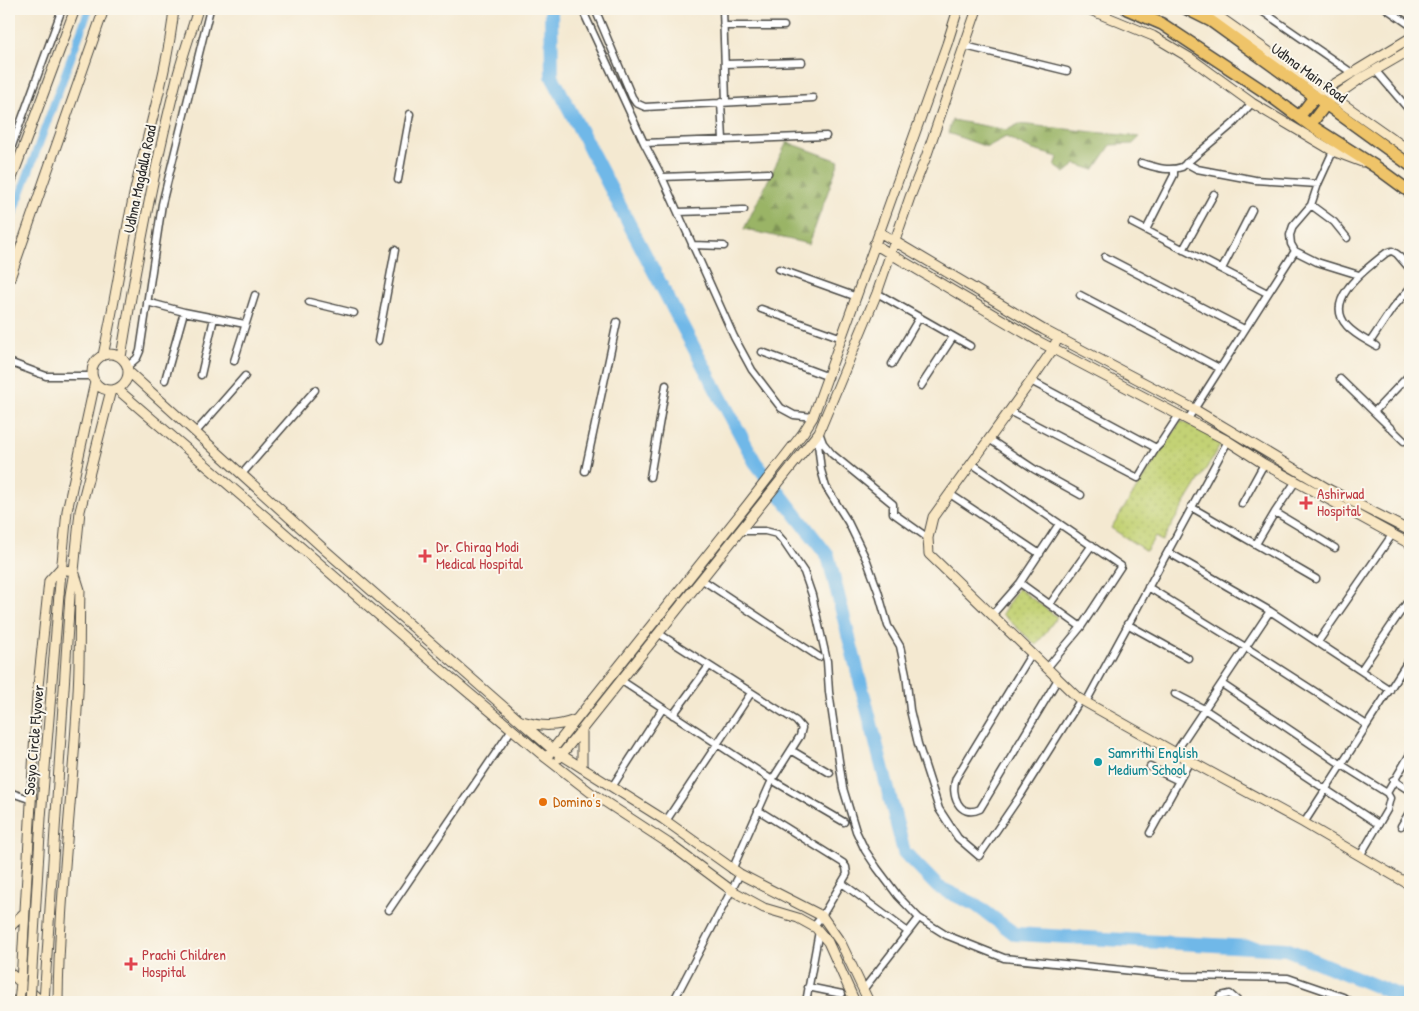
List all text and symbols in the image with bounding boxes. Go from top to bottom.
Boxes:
street label: Udhna Main Road [1267,38,1352,107]
street label: Udhna Magdalla Road [118,123,161,235]
place label: Ashirwad Hospital [1317,483,1364,521]
marker: Ashirwad Hospital [1299,496,1313,510]
place label: Dr. Chirag Modi Medical Hospital [436,536,523,574]
marker: Dr. Chirag Modi Medical Hospital [418,549,432,563]
street label: Sosyo Circle Flyover [18,684,49,796]
place label: Samrithi English Medium School [1108,742,1198,780]
marker: Samrithi English Medium School [1092,756,1104,768]
place label: Domino's [553,791,601,812]
marker: Domino's [537,796,549,808]
place label: Prachi Children Hospital [142,944,226,982]
marker: Prachi Children Hospital [124,957,138,971]

